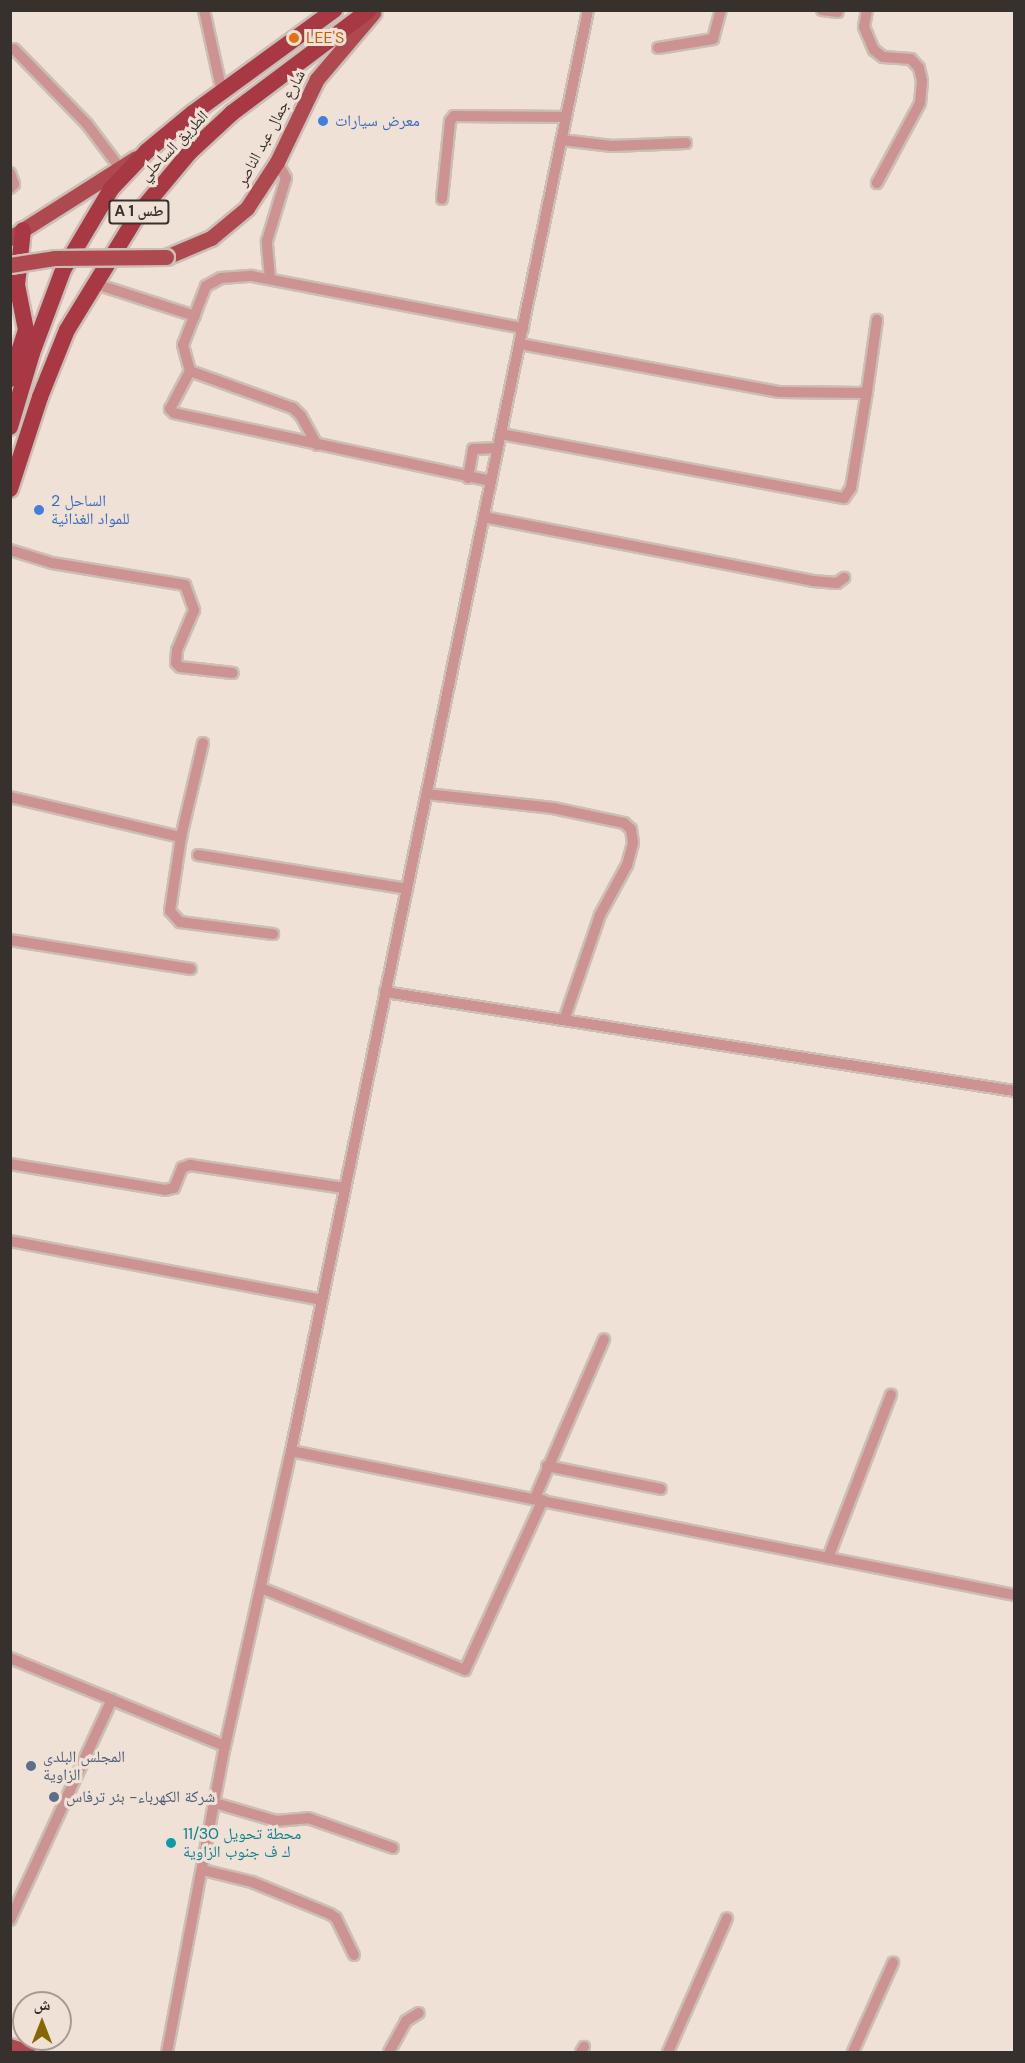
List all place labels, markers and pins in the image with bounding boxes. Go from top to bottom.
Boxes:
place label: LEE'S [306,28,344,48]
marker: LEE'S [287,31,301,45]
place label: معرض سيارات [335,111,420,131]
marker: معرض سيارات [316,114,330,128]
place label: الساحل 2 للمواد الغذائية [51,491,130,529]
marker: الساحل 2 للمواد الغذائية [32,503,46,517]
place label: المجلس البلدي الزاوية [43,1747,125,1785]
marker: المجلس البلدي الزاوية [24,1759,38,1773]
place label: شركة الكهرباء- بئر ترفاس [66,1787,215,1807]
marker: شركة الكهرباء- بئر ترفاس [47,1790,61,1804]
place label: محطة تحويل 11/30 ك ف جنوب الزاوية [183,1824,301,1862]
marker: محطة تحويل 11/30 ك ف جنوب الزاوية [164,1836,178,1850]

